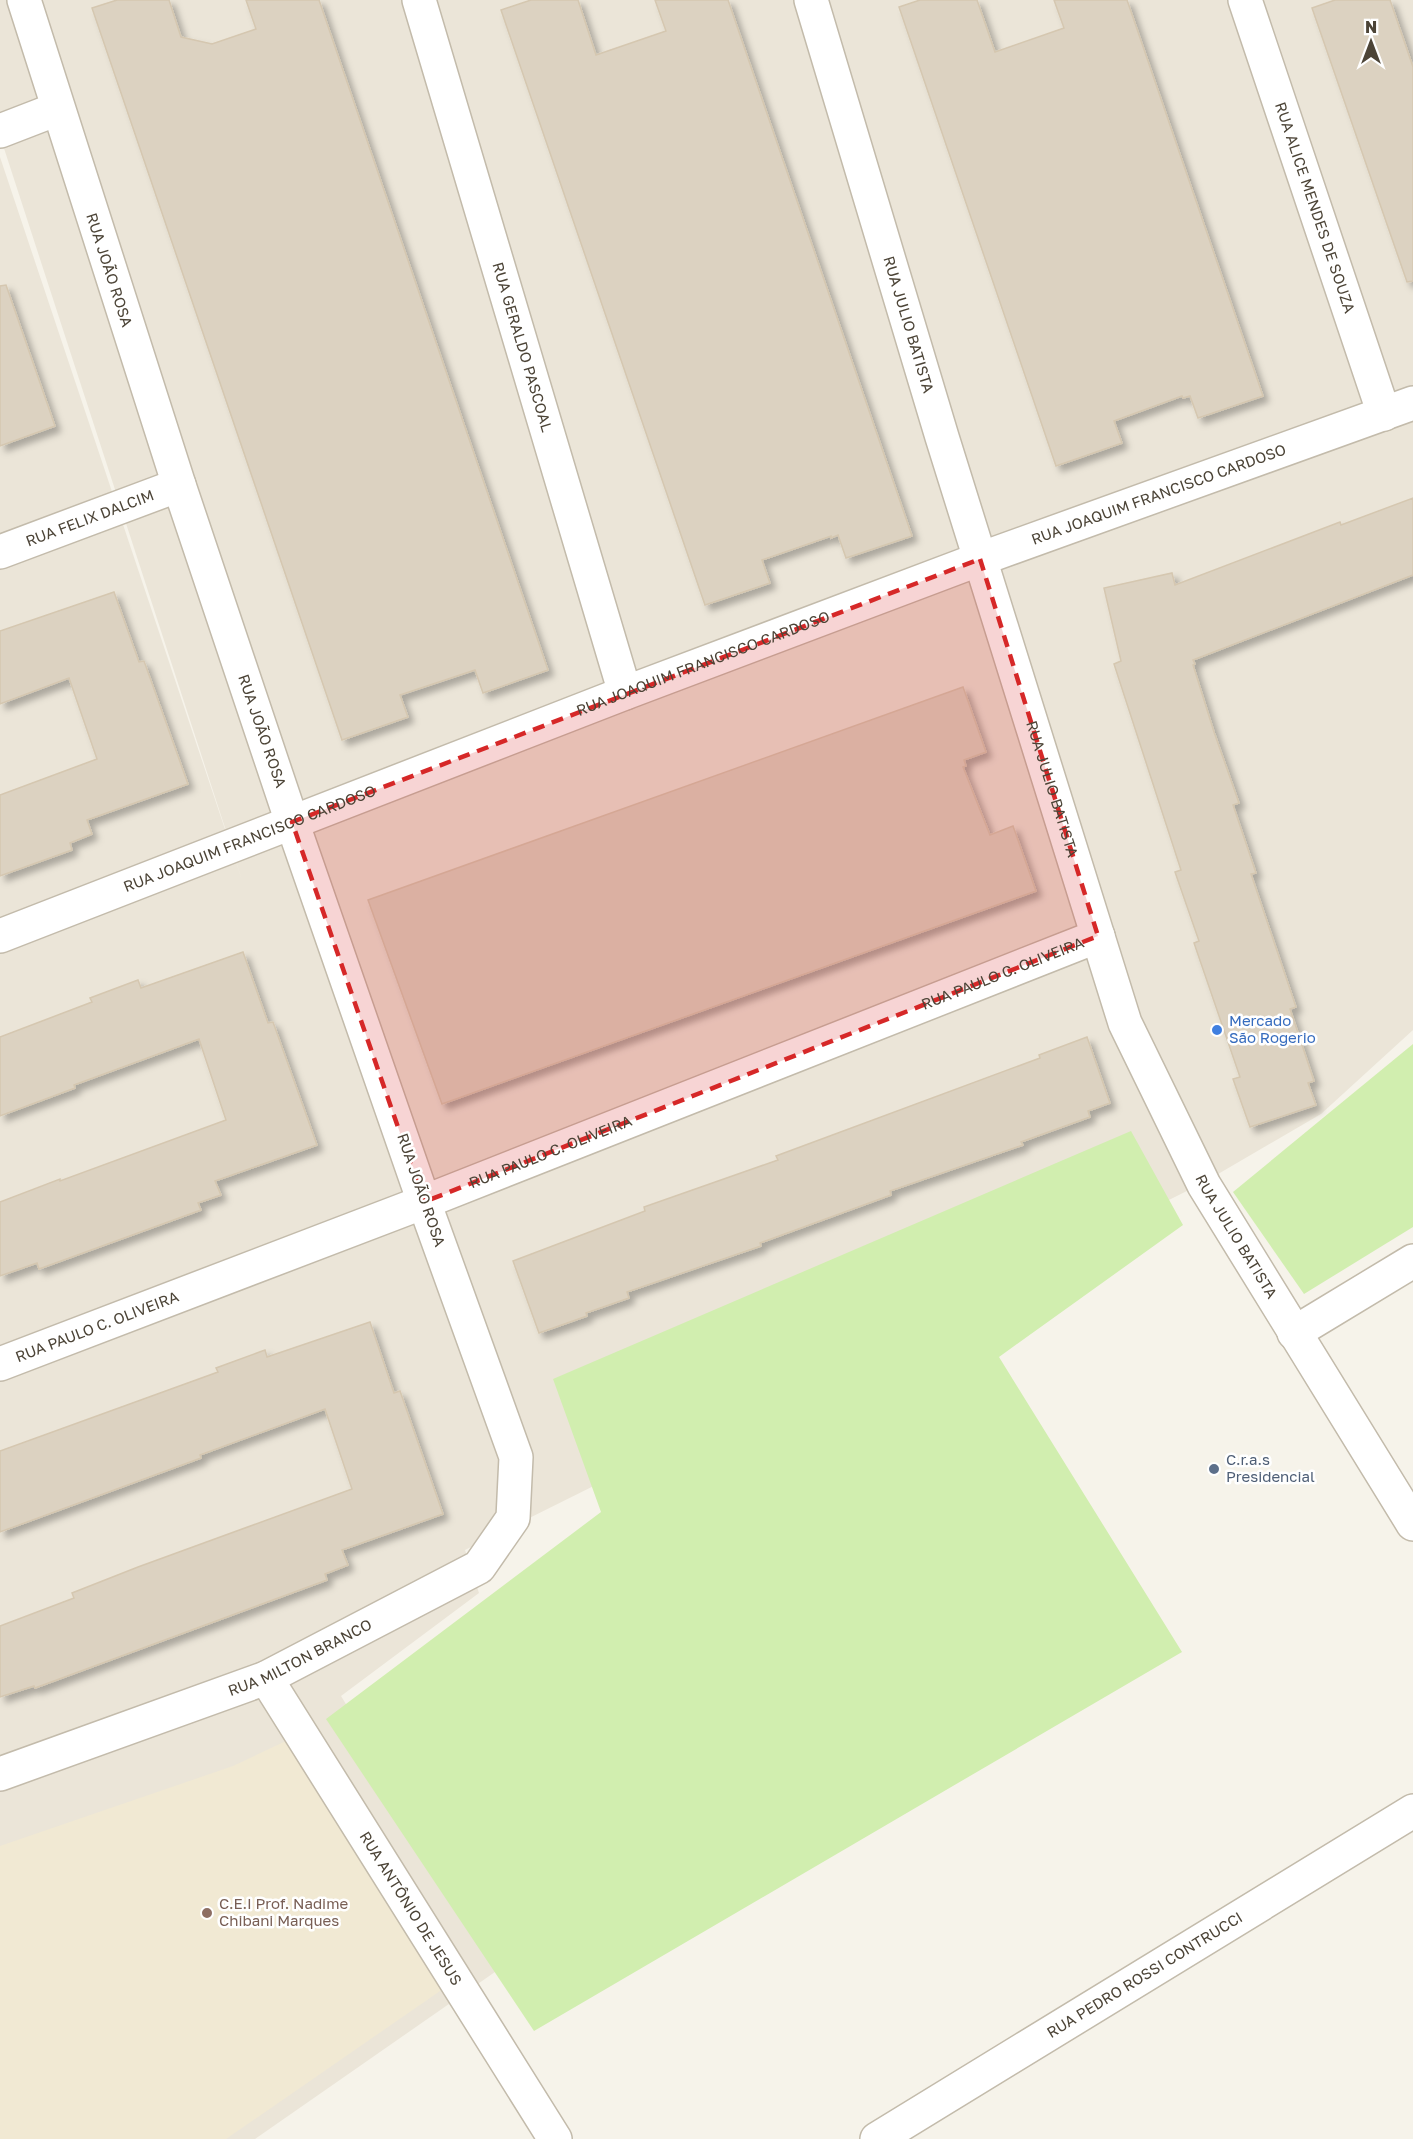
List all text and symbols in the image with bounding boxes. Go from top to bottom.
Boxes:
north arrow [1341,12,1401,72]
text: N [1365,17,1377,37]
street label: RUA ALICE MENDES DE SOUZA [1272,99,1359,315]
street label: RUA JOÃO ROSA [83,210,137,329]
street label: RUA JULIO BATISTA [880,254,938,395]
street label: RUA GERALDO PASCOAL [489,260,557,434]
street label: RUA JOAQUIM FRANCISCO CARDOSO [1029,440,1288,548]
street label: RUA FELIX DALCIM [23,485,156,550]
street label: RUA JOAQUIM FRANCISCO CARDOSO [574,607,832,719]
street label: RUA JOÃO ROSA [235,672,291,790]
street label: RUA JULIO BATISTA [1023,718,1083,859]
street label: RUA JOAQUIM FRANCISCO CARDOSO [121,781,378,895]
street label: RUA PAULO C. OLIVEIRA [918,933,1086,1013]
place label: Mercado São Rogerio [1229,1011,1316,1046]
marker: Mercado São Rogerio [1210,1023,1224,1037]
street label: RUA PAULO C. OLIVEIRA [466,1111,634,1191]
street label: RUA JOÃO ROSA [394,1131,450,1249]
street label: RUA JULIO BATISTA [1192,1171,1282,1301]
street label: RUA PAULO C. OLIVEIRA [13,1287,181,1365]
place label: C.r.a.s Presidencial [1226,1450,1315,1485]
marker: C.r.a.s Presidencial [1207,1462,1221,1476]
street label: RUA MILTON BRANCO [225,1615,374,1699]
street label: RUA ANTÔNIO DE JESUS [356,1828,466,1988]
place label: C.E.I Prof. Nadime Chibani Marques [219,1894,348,1929]
marker: C.E.I Prof. Nadime Chibani Marques [200,1906,214,1920]
street label: RUA PEDRO ROSSI CONTRUCCI [1043,1908,1245,2041]

